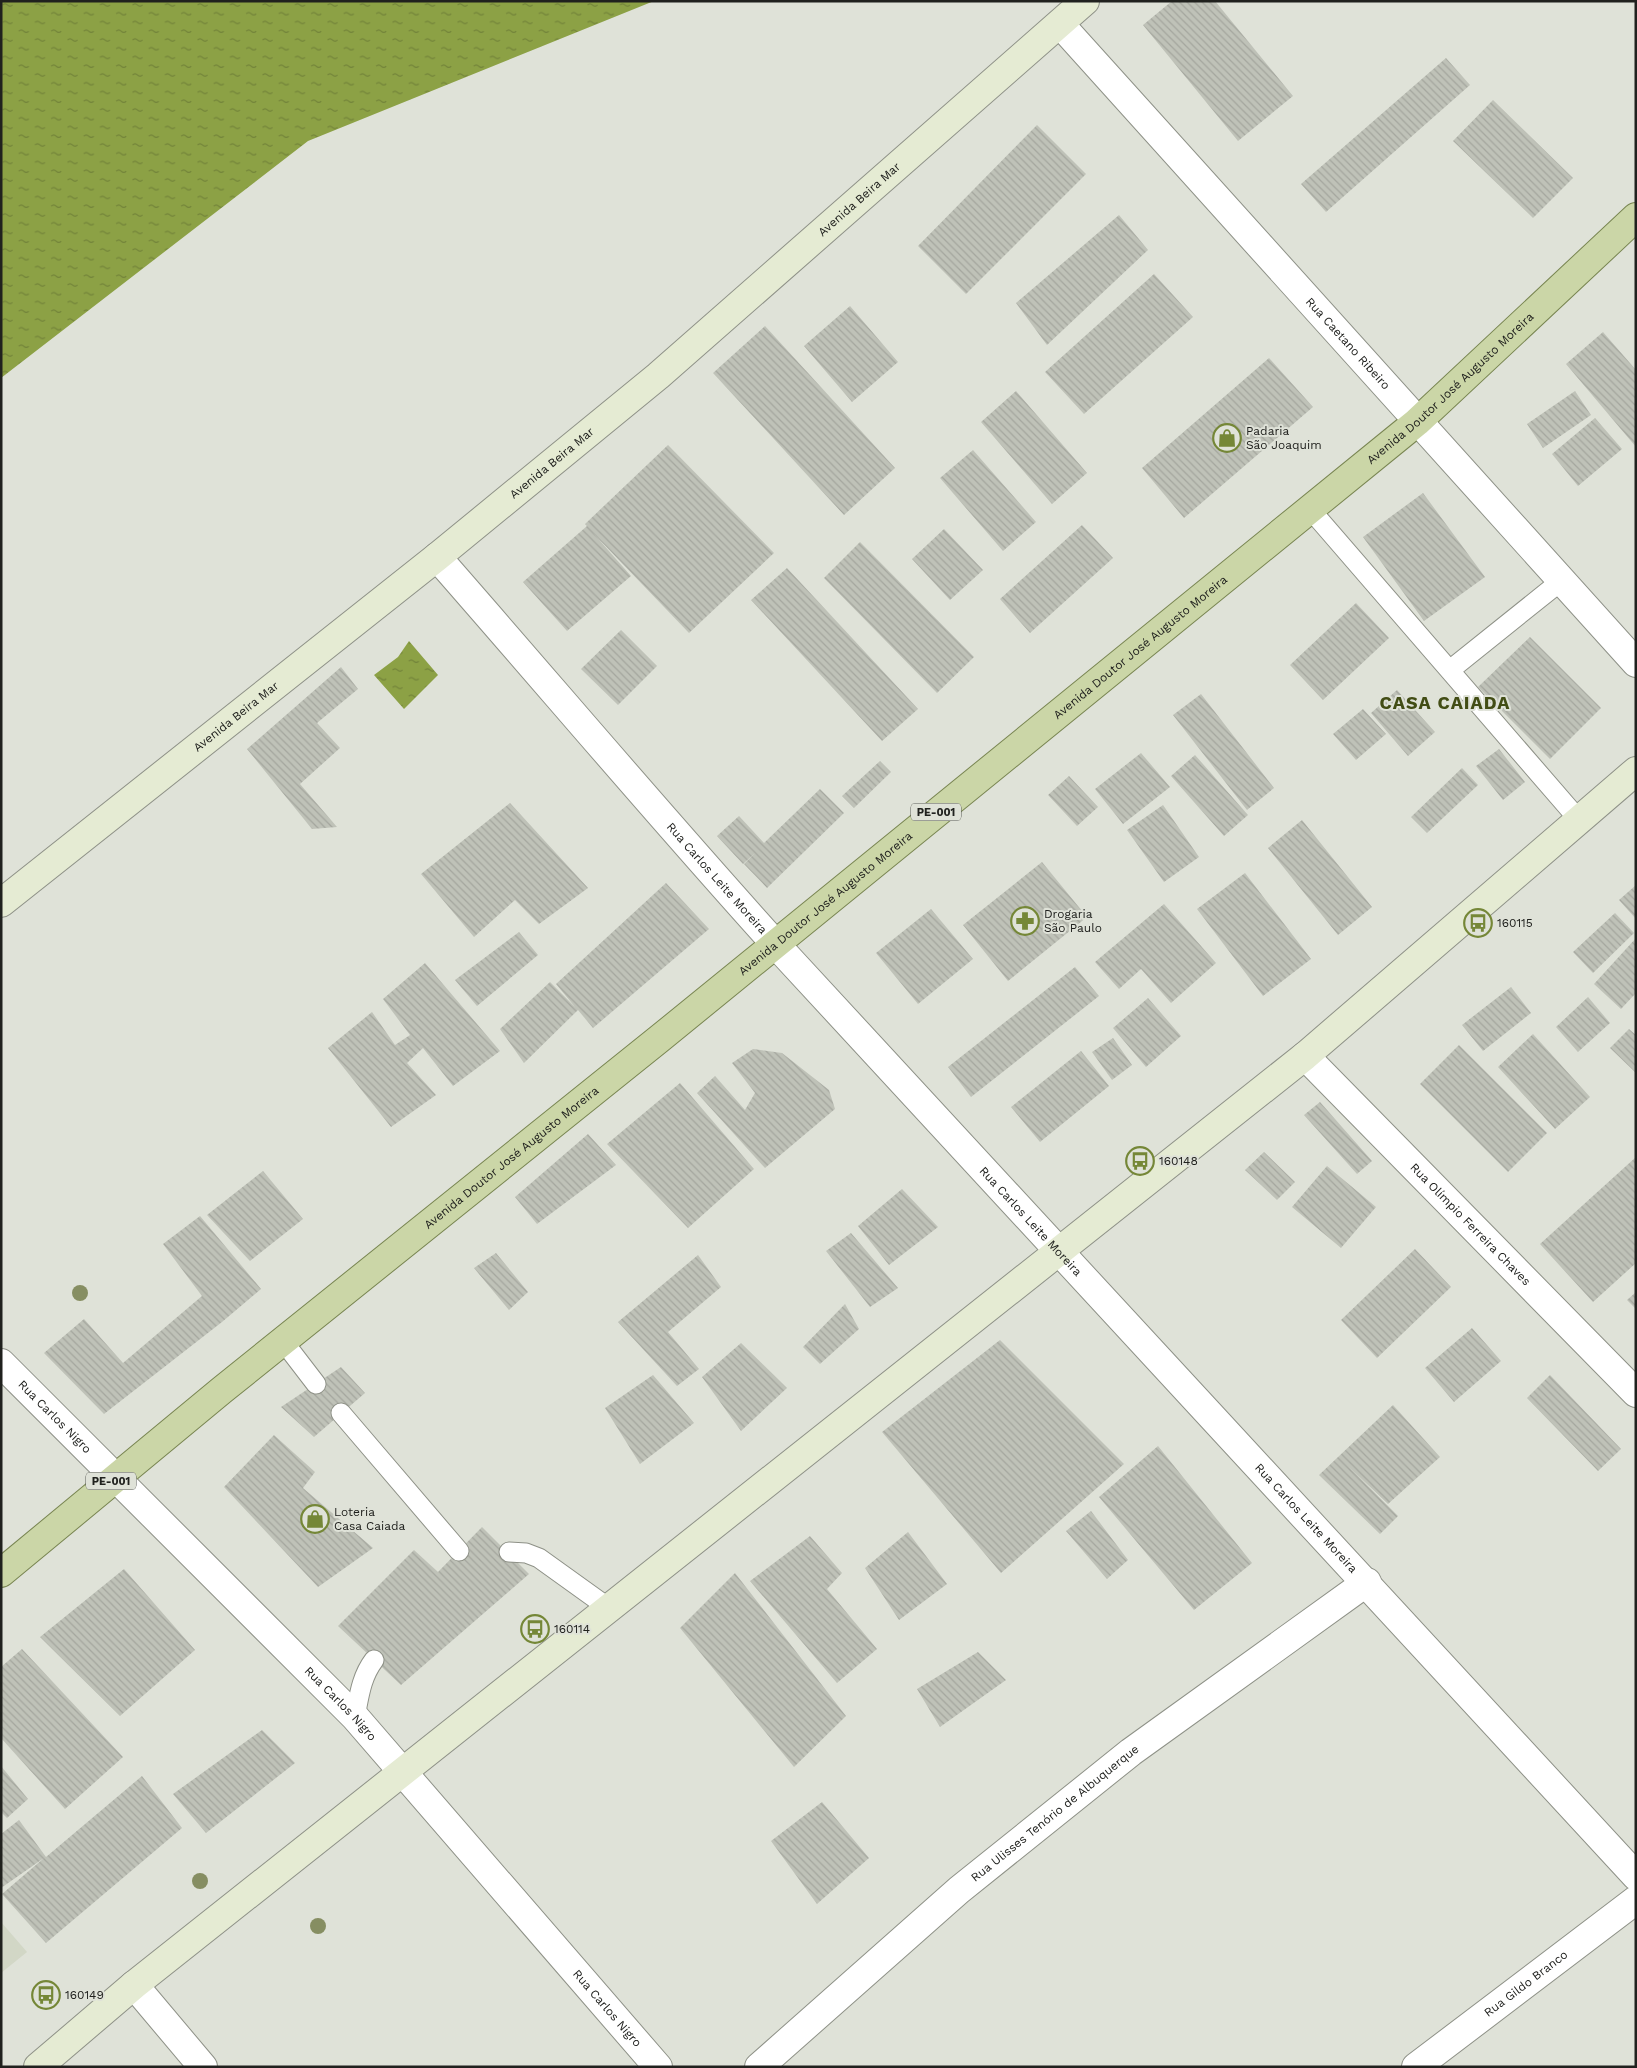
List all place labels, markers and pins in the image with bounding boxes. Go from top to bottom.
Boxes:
shop icon: Padaria São Joaquim [1212,423,1242,453]
place label: Padaria São Joaquim [1246,424,1322,452]
pharmacy icon: Drogaria São Paulo [1010,906,1040,936]
place label: Drogaria São Paulo [1044,907,1102,935]
bus stop icon: 160115 [1463,908,1493,938]
place label: 160115 [1497,916,1533,930]
bus stop icon: 160148 [1125,1146,1155,1176]
place label: 160148 [1159,1154,1198,1168]
shop icon: Loteria Casa Caiada [300,1504,330,1534]
place label: Loteria Casa Caiada [334,1505,405,1533]
bus stop icon: 160114 [520,1614,550,1644]
place label: 160114 [554,1622,590,1636]
bus stop icon: 160149 [31,1980,61,2010]
place label: 160149 [65,1988,104,2002]

